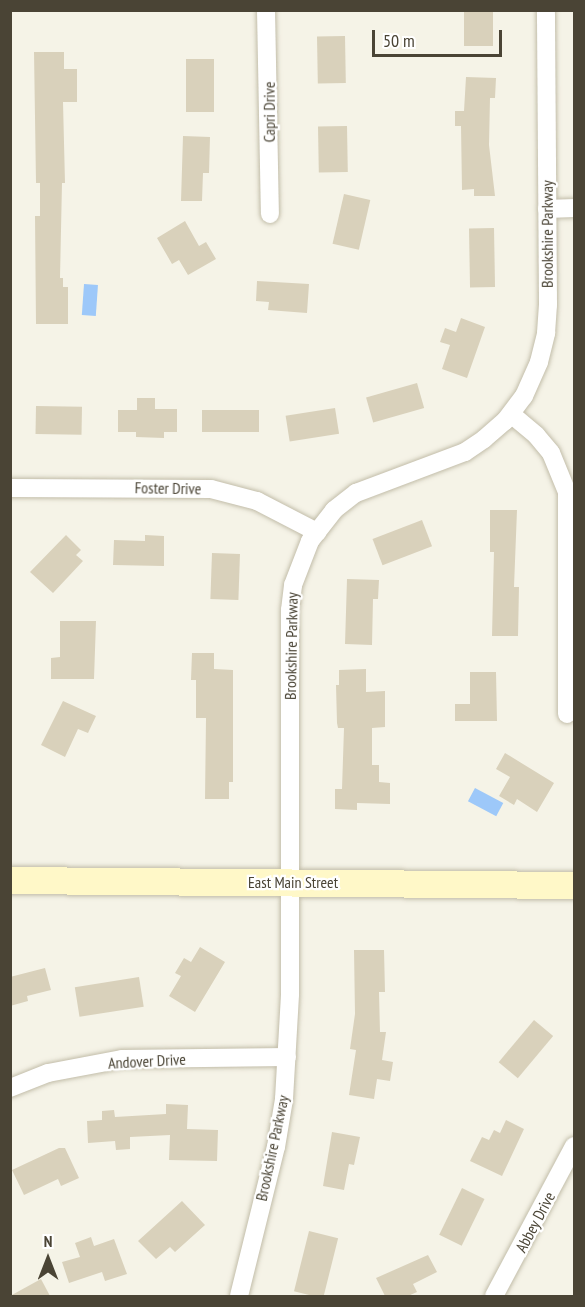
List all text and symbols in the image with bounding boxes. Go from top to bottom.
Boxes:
scale bar [375,18,506,56]
text: 50 m [383,29,415,52]
street label: Capri Drive [259,82,279,142]
street label: Brookshire Parkway [537,180,557,288]
street label: Foster Drive [135,478,201,498]
street label: Brookshire Parkway [280,592,302,700]
street label: East Main Street [248,872,338,892]
street label: Andover Drive [108,1049,186,1073]
street label: Brookshire Parkway [251,1093,293,1203]
street label: Abbey Drive [511,1188,559,1256]
north arrow [18,1229,78,1289]
text: N [44,1231,52,1251]

